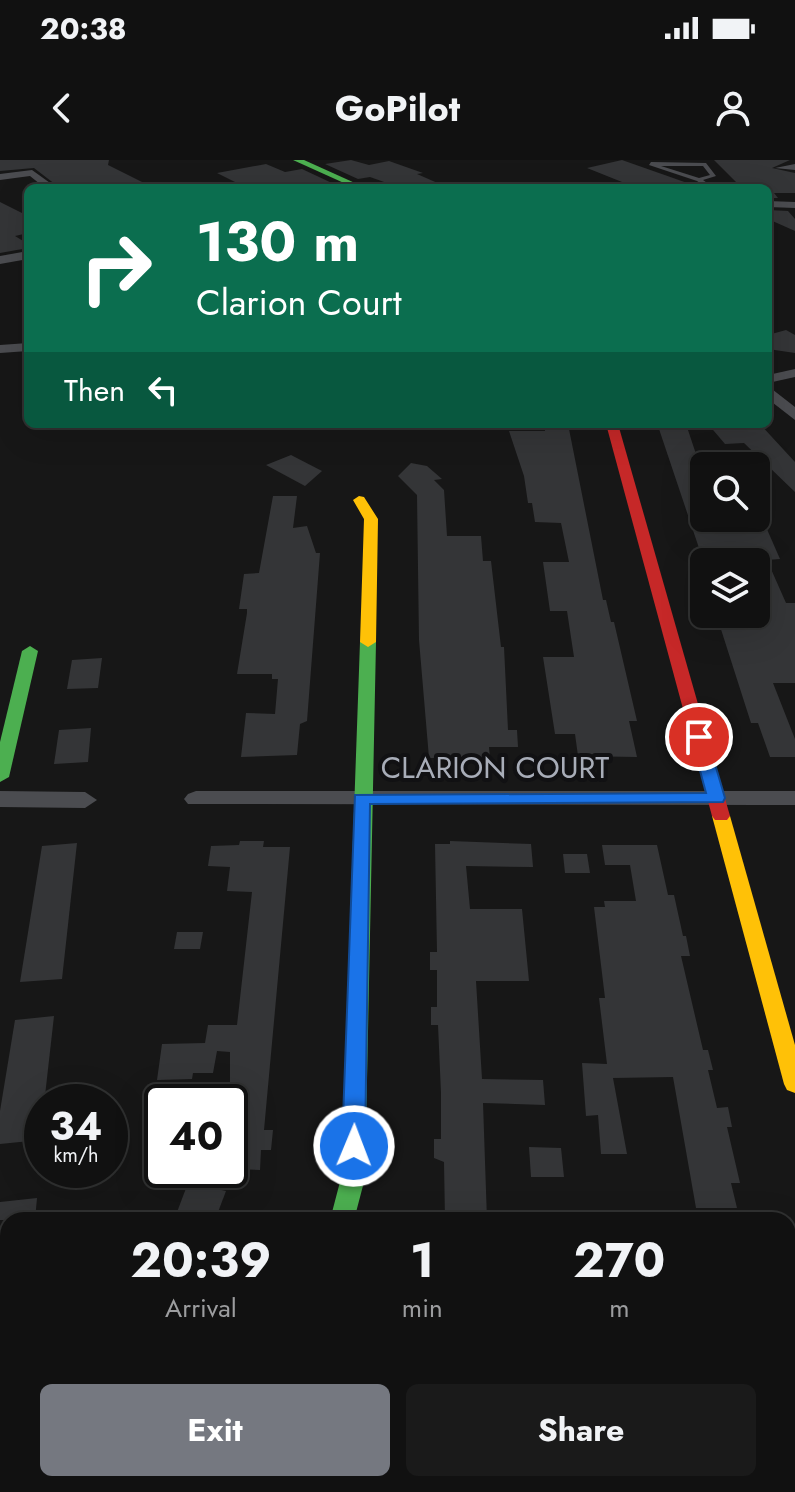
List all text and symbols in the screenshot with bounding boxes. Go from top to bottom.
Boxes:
text: 20:38 [40,7,127,50]
text: GoPilot [335,82,460,134]
icon: back [40,86,84,130]
icon: person [711,86,755,130]
text: 130 m [196,201,359,282]
icon: right [64,216,168,320]
text: Clarion Court [196,276,402,328]
icon: left [141,368,185,412]
text: Then [64,369,125,412]
map controls [690,452,770,628]
button: search [690,452,770,532]
button: layers [690,548,770,628]
pin [665,703,733,771]
icon: arrive [677,715,721,759]
street label: CLARION COURT [381,746,609,789]
speed limit sign: 40 [144,1084,248,1188]
text: 34 [50,1097,102,1155]
position arrow [312,1104,396,1188]
text: km/h [53,1141,99,1170]
text: 20:39 [131,1226,271,1295]
text: 1 [410,1226,434,1295]
text: 270 [573,1226,665,1295]
text: Arrival [165,1289,237,1327]
text: min [402,1289,443,1327]
text: m [609,1289,629,1327]
button: Exit [40,1384,390,1476]
button: Share [406,1384,756,1476]

